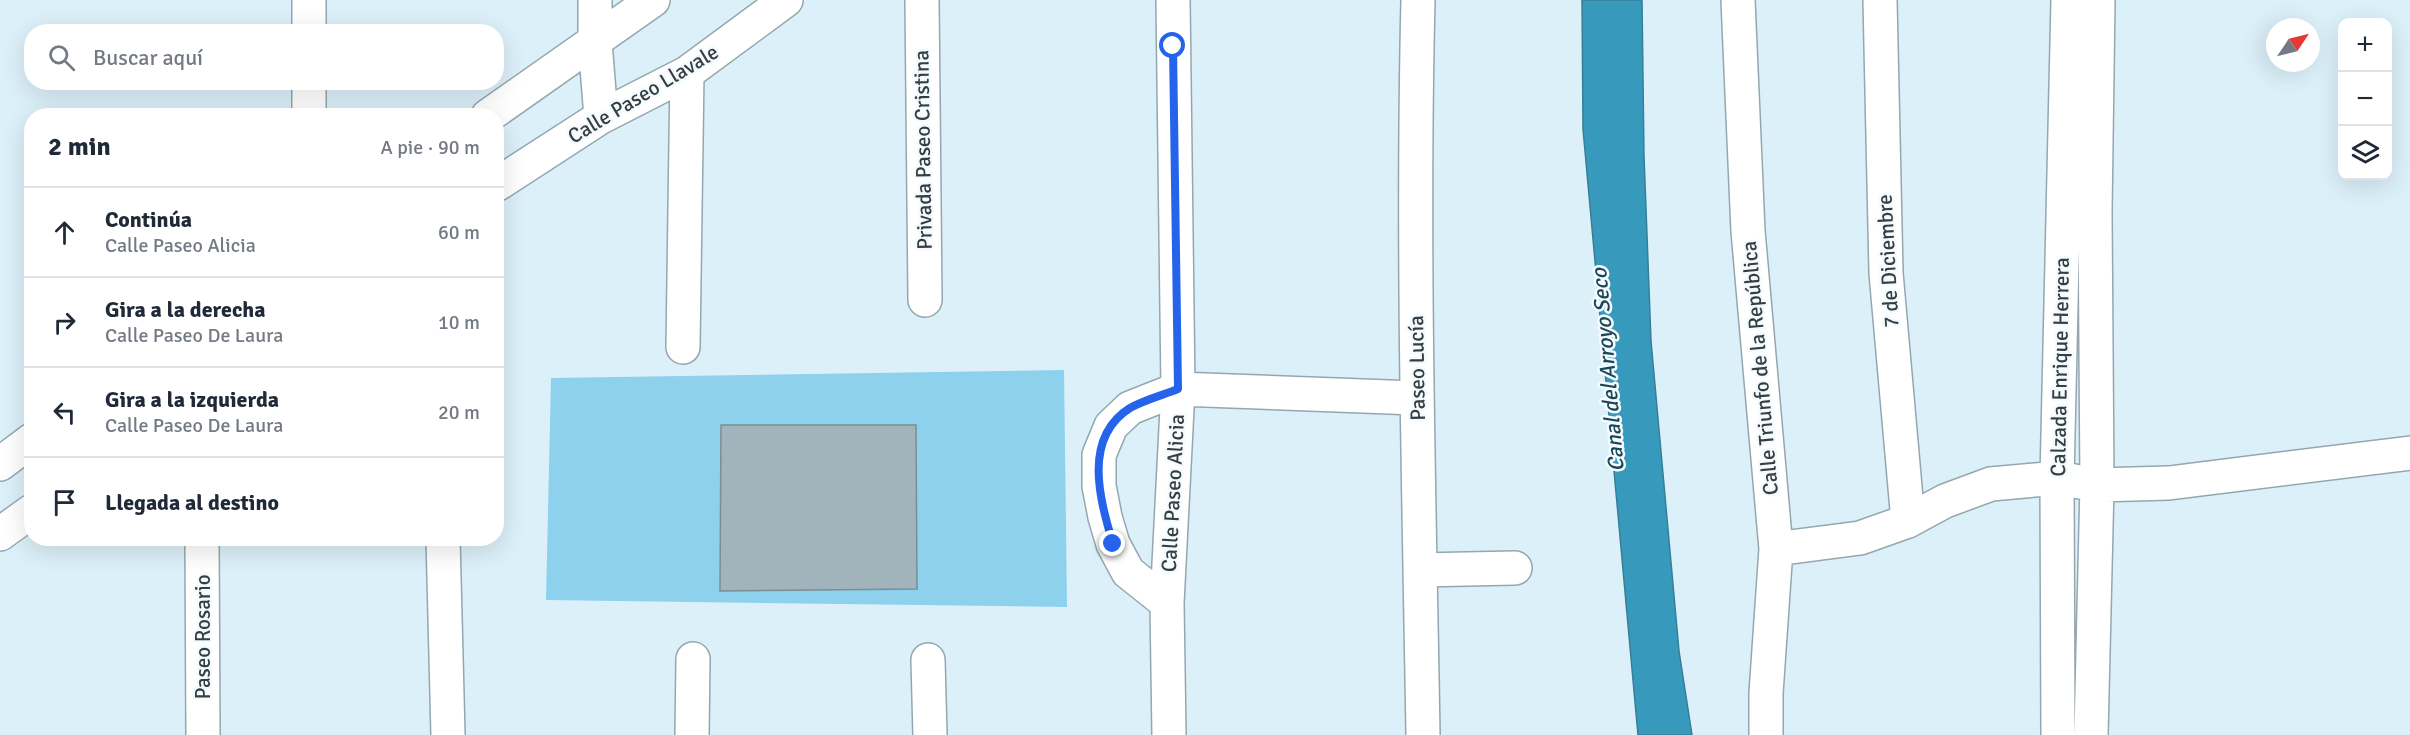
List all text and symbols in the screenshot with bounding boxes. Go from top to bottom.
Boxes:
north arrow [2266,18,2320,72]
map controls [2338,18,2392,180]
button: + [2338,18,2392,72]
search box [24,24,504,90]
route start [1159,32,1185,58]
street label: Calle Paseo Llavale [563,39,723,149]
icon: search [45,41,78,74]
text: Buscar aquí [93,44,203,71]
street label: Privada Paseo Cristina [908,50,938,250]
button: − [2338,72,2392,126]
button: layers [2338,126,2392,180]
text: 2 min [48,131,111,163]
text: A pie · 90 m [381,135,480,160]
street label: 7 de Diciembre [1872,194,1904,328]
text: Continúa [105,206,192,233]
icon: ahead [48,216,81,249]
text: 60 m [438,220,480,245]
text: Calle Paseo Alicia [105,233,256,258]
street label: Calle Triunfo de la República [1736,240,1784,496]
street label: Calzada Enrique Herrera [2045,257,2075,477]
water label: Canal del Arroyo Seco [1585,265,1630,473]
text: Gira a la derecha [105,296,266,323]
icon: right [48,306,81,339]
text: 10 m [438,310,480,335]
street label: Paseo Lucía [1403,315,1431,421]
text: Calle Paseo De Laura [105,323,283,348]
text: Gira a la izquierda [105,386,279,413]
icon: left [48,396,81,429]
text: 20 m [438,400,480,425]
text: Calle Paseo De Laura [105,413,283,438]
street label: Calle Paseo Alicia [1156,413,1190,573]
icon: arrive [48,486,81,519]
text: Llegada al destino [105,489,279,516]
route end [1099,530,1125,556]
street label: Paseo Rosario [190,574,216,700]

